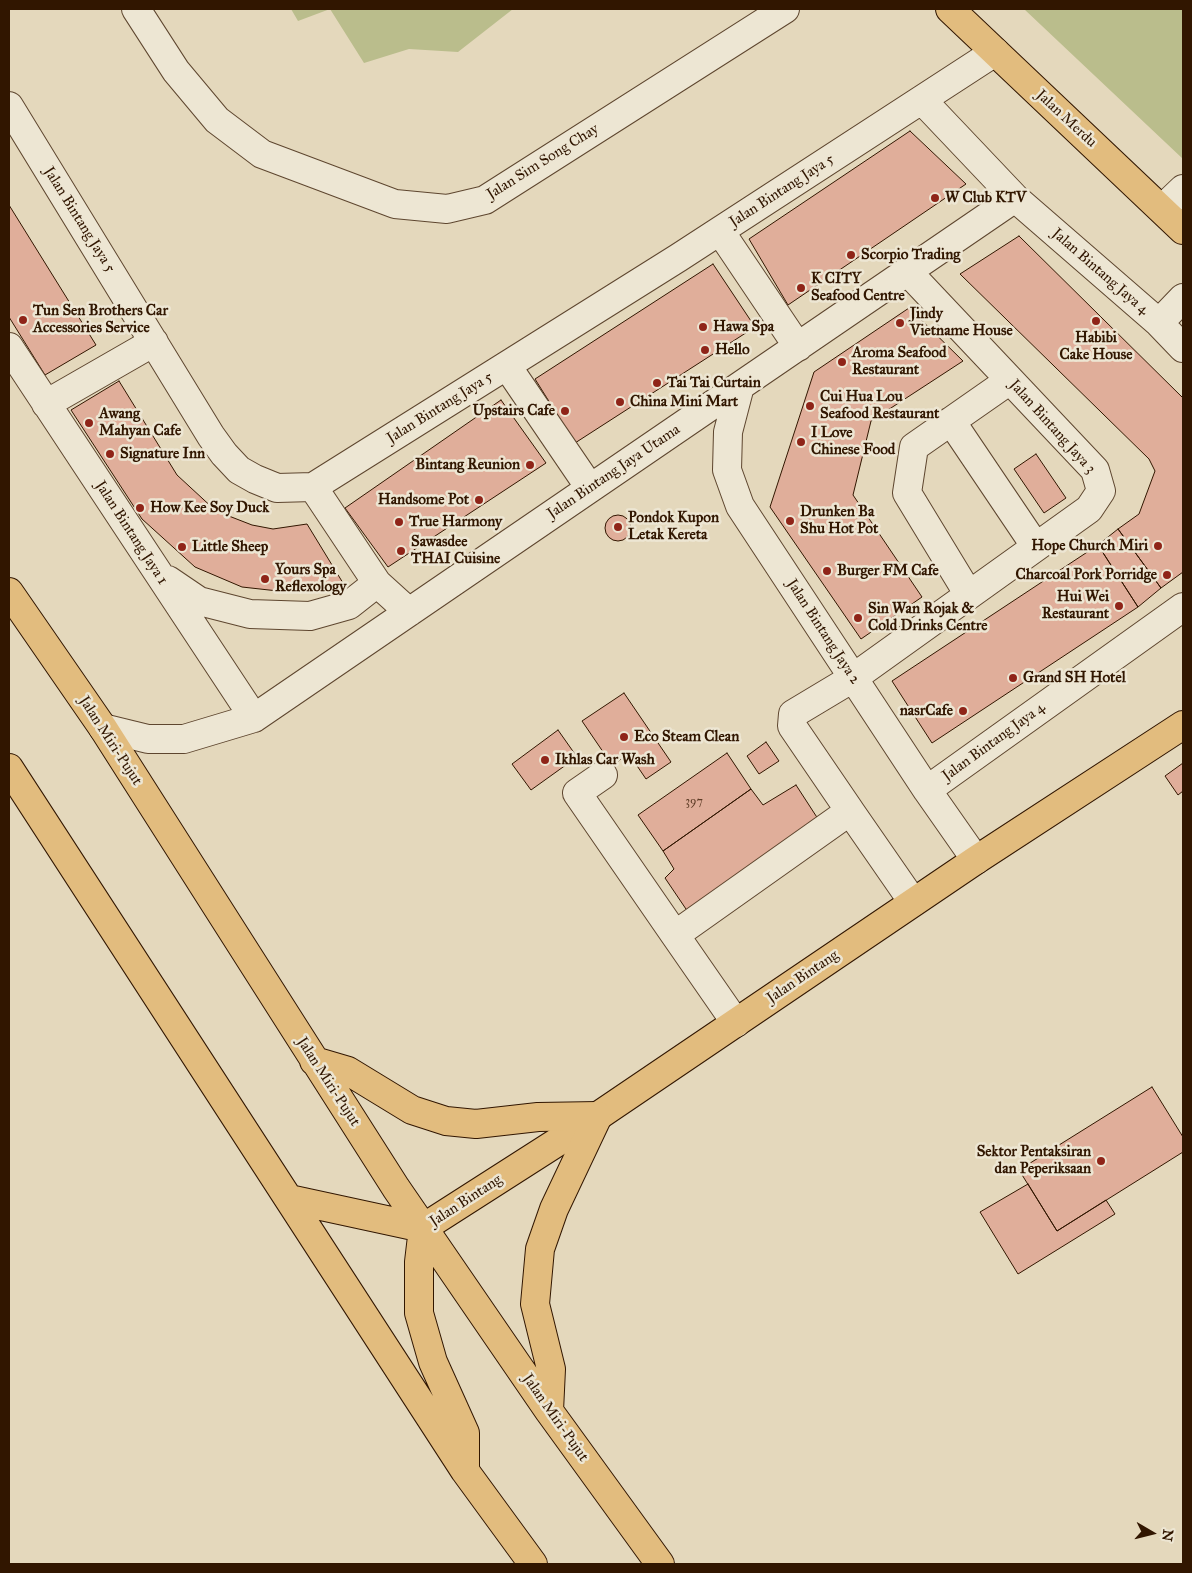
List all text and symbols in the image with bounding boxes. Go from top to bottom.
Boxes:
street label: Jalan Merdu [1032,86,1100,152]
street label: Jalan Sim Song Chay [484,120,602,204]
street label: Jalan Bintang Jaya 5 [726,150,838,232]
street label: Jalan Bintang Jaya 5 [39,164,119,276]
place label: W Club KTV [945,189,1026,207]
marker: W Club KTV [929,192,941,204]
street label: Jalan Bintang Jaya 4 [1048,225,1152,319]
place label: Scorpio Trading [861,246,960,264]
marker: Scorpio Trading [845,249,857,261]
place label: K CITY Seafood Centre [811,270,905,305]
marker: K CITY Seafood Centre [795,282,807,294]
place label: Tun Sen Brothers Car Accessories Service [33,302,168,337]
place label: Jindy Vietname House [910,305,1013,340]
marker: Tun Sen Brothers Car Accessories Service [17,314,29,326]
marker: Habibi Cake House [1090,315,1102,327]
marker: Jindy Vietname House [894,317,906,329]
place label: Hawa Spa [713,318,774,336]
marker: Hawa Spa [697,321,709,333]
place label: Habibi Cake House [1059,329,1133,364]
place label: Hello [715,341,750,359]
marker: Hello [699,344,711,356]
place label: Aroma Seafood Restaurant [852,344,946,379]
marker: Aroma Seafood Restaurant [836,356,848,368]
street label: Jalan Bintang Jaya 5 [384,368,496,448]
place label: Tai Tai Curtain [667,374,761,392]
street label: Jalan Bintang Jaya 3 [1005,376,1099,478]
marker: Tai Tai Curtain [651,377,663,389]
place label: Cui Hua Lou Seafood Restaurant [820,388,939,423]
place label: China Mini Mart [630,393,738,411]
marker: China Mini Mart [614,396,626,408]
marker: Cui Hua Lou Seafood Restaurant [804,400,816,412]
place label: Upstairs Cafe [473,402,555,420]
place label: Awang Mahyan Cafe [99,405,181,440]
marker: Upstairs Cafe [559,405,571,417]
marker: Awang Mahyan Cafe [83,417,95,429]
street label: Jalan Bintang Jaya Utama [544,421,684,523]
place label: I Love Chinese Food [811,424,895,459]
marker: I Love Chinese Food [795,436,807,448]
place label: Signature Inn [120,445,205,463]
marker: Signature Inn [104,448,116,460]
place label: Bintang Reunion [415,456,520,474]
marker: Bintang Reunion [524,459,536,471]
street label: Jalan Bintang Jaya 1 [91,478,171,588]
place label: Handsome Pot [378,491,469,509]
marker: Handsome Pot [473,494,485,506]
place label: How Kee Soy Duck [150,499,269,517]
marker: How Kee Soy Duck [134,502,146,514]
place label: Drunken Ba Shu Hot Pot [800,503,878,538]
place label: Pondok Kupon Letak Kereta [628,509,719,544]
place label: True Harmony [409,513,502,531]
marker: Drunken Ba Shu Hot Pot [784,515,796,527]
marker: True Harmony [393,516,405,528]
marker: Pondok Kupon Letak Kereta [612,521,624,533]
place label: Sawasdee THAI Cuisine [411,533,500,568]
place label: Hope Church Miri [1031,537,1148,555]
place label: Little Sheep [192,538,268,556]
marker: Hope Church Miri [1152,540,1164,552]
marker: Little Sheep [176,541,188,553]
marker: Sawasdee THAI Cuisine [395,545,407,557]
place label: Yours Spa Reflexology [275,561,346,596]
place label: Burger FM Cafe [837,562,939,580]
marker: Burger FM Cafe [821,565,833,577]
place label: Charcoal Pork Porridge [1015,566,1157,584]
marker: Charcoal Pork Porridge [1161,569,1173,581]
marker: Yours Spa Reflexology [259,573,271,585]
street label: Jalan Bintang Jaya 2 [782,576,864,688]
place label: Hui Wei Restaurant [1042,588,1109,623]
place label: Sin Wan Rojak & Cold Drinks Centre [868,600,988,635]
marker: Hui Wei Restaurant [1113,600,1125,612]
marker: Sin Wan Rojak & Cold Drinks Centre [852,612,864,624]
place label: Grand SH Hotel [1023,669,1126,687]
marker: Grand SH Hotel [1007,672,1019,684]
street label: Jalan Miri-Pujut [74,693,146,789]
street label: Jalan Bintang Jaya 4 [939,699,1049,785]
place label: nasrCafe [900,702,953,720]
marker: nasrCafe [957,705,969,717]
place label: Eco Steam Clean [634,728,739,746]
marker: Eco Steam Clean [618,731,630,743]
place label: Ikhlas Car Wash [555,751,655,769]
marker: Ikhlas Car Wash [539,754,551,766]
house number: 397 [685,795,703,809]
street label: Jalan Bintang [764,946,842,1008]
street label: Jalan Miri-Pujut [292,1034,364,1130]
place label: Sektor Pentaksiran dan Peperiksaan [977,1143,1091,1178]
marker: Sektor Pentaksiran dan Peperiksaan [1095,1155,1107,1167]
street label: Jalan Bintang [426,1171,506,1231]
street label: Jalan Miri-Pujut [518,1371,592,1465]
north arrow [1127,1508,1177,1558]
text: N [1158,1528,1177,1542]

